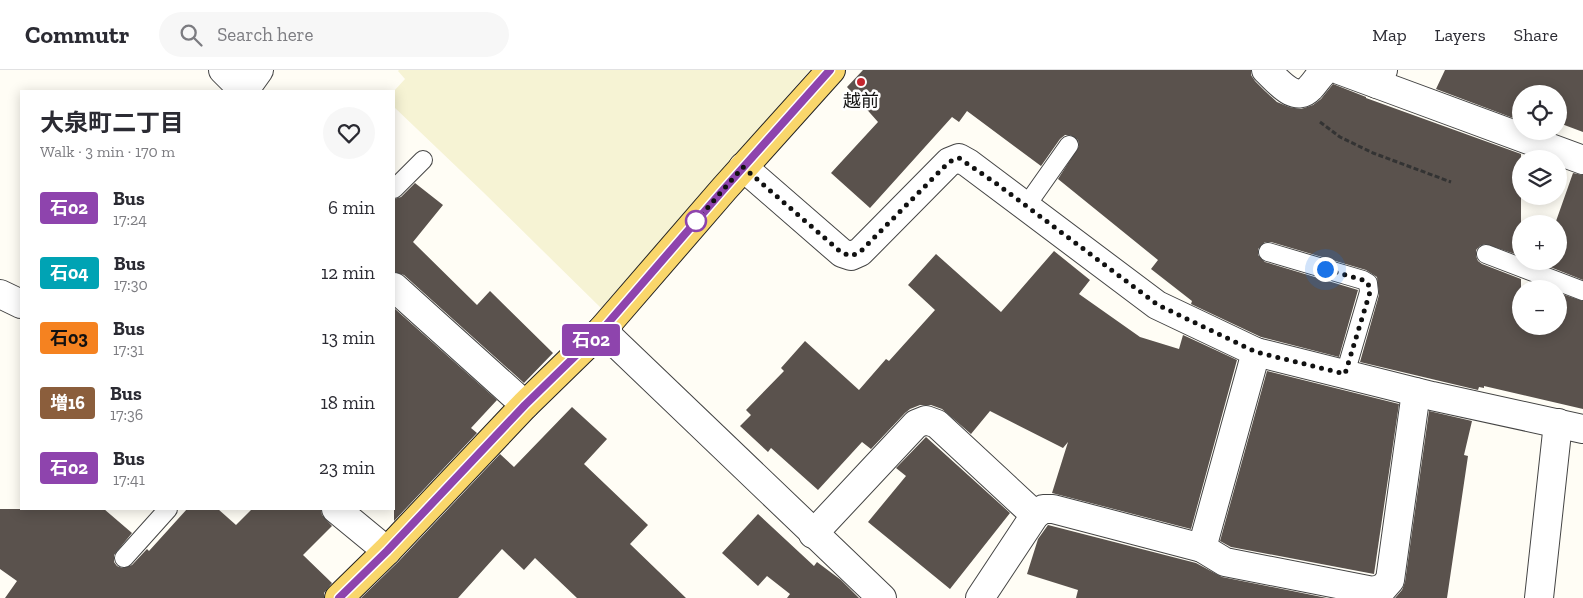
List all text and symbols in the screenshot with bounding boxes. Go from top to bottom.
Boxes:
search box [159,12,509,57]
text: Commutr [25,20,129,49]
icon: search [177,21,205,49]
text: Search here [217,23,313,46]
text: Map [1372,24,1407,46]
text: Layers [1435,24,1486,46]
text: Share [1514,24,1558,46]
marker: 越前 [855,76,867,88]
map controls [1512,85,1567,335]
button: locate [1512,85,1567,140]
place label: 越前 [843,90,879,112]
button: heart [323,107,375,159]
text: 大泉町二丁目 [40,108,184,137]
text: Walk · 3 min · 170 m [40,142,175,161]
button: layers [1512,150,1567,205]
text: Bus [113,187,145,210]
text: 6 min [328,196,375,219]
text: 石02 [50,197,88,219]
text: 17:24 [113,210,147,229]
unlabelled marker [685,210,707,232]
button: + [1512,215,1567,270]
text: Bus [114,252,145,275]
your location [1313,257,1338,282]
text: 12 min [321,261,375,284]
text: 石04 [50,262,89,284]
text: 17:30 [114,275,148,294]
button: − [1512,280,1567,335]
text: Bus [113,317,145,340]
line badge: 石02 [562,324,620,356]
text: 13 min [321,326,375,349]
text: 石03 [50,327,88,349]
text: 石02 [572,329,610,351]
text: 17:31 [113,340,144,359]
text: Bus [110,382,142,405]
text: 18 min [321,391,375,414]
text: 増16 [50,392,85,414]
text: 17:36 [110,405,143,424]
text: Bus [113,447,145,470]
text: 23 min [319,456,375,479]
text: 石02 [50,457,88,479]
text: 17:41 [113,470,145,489]

